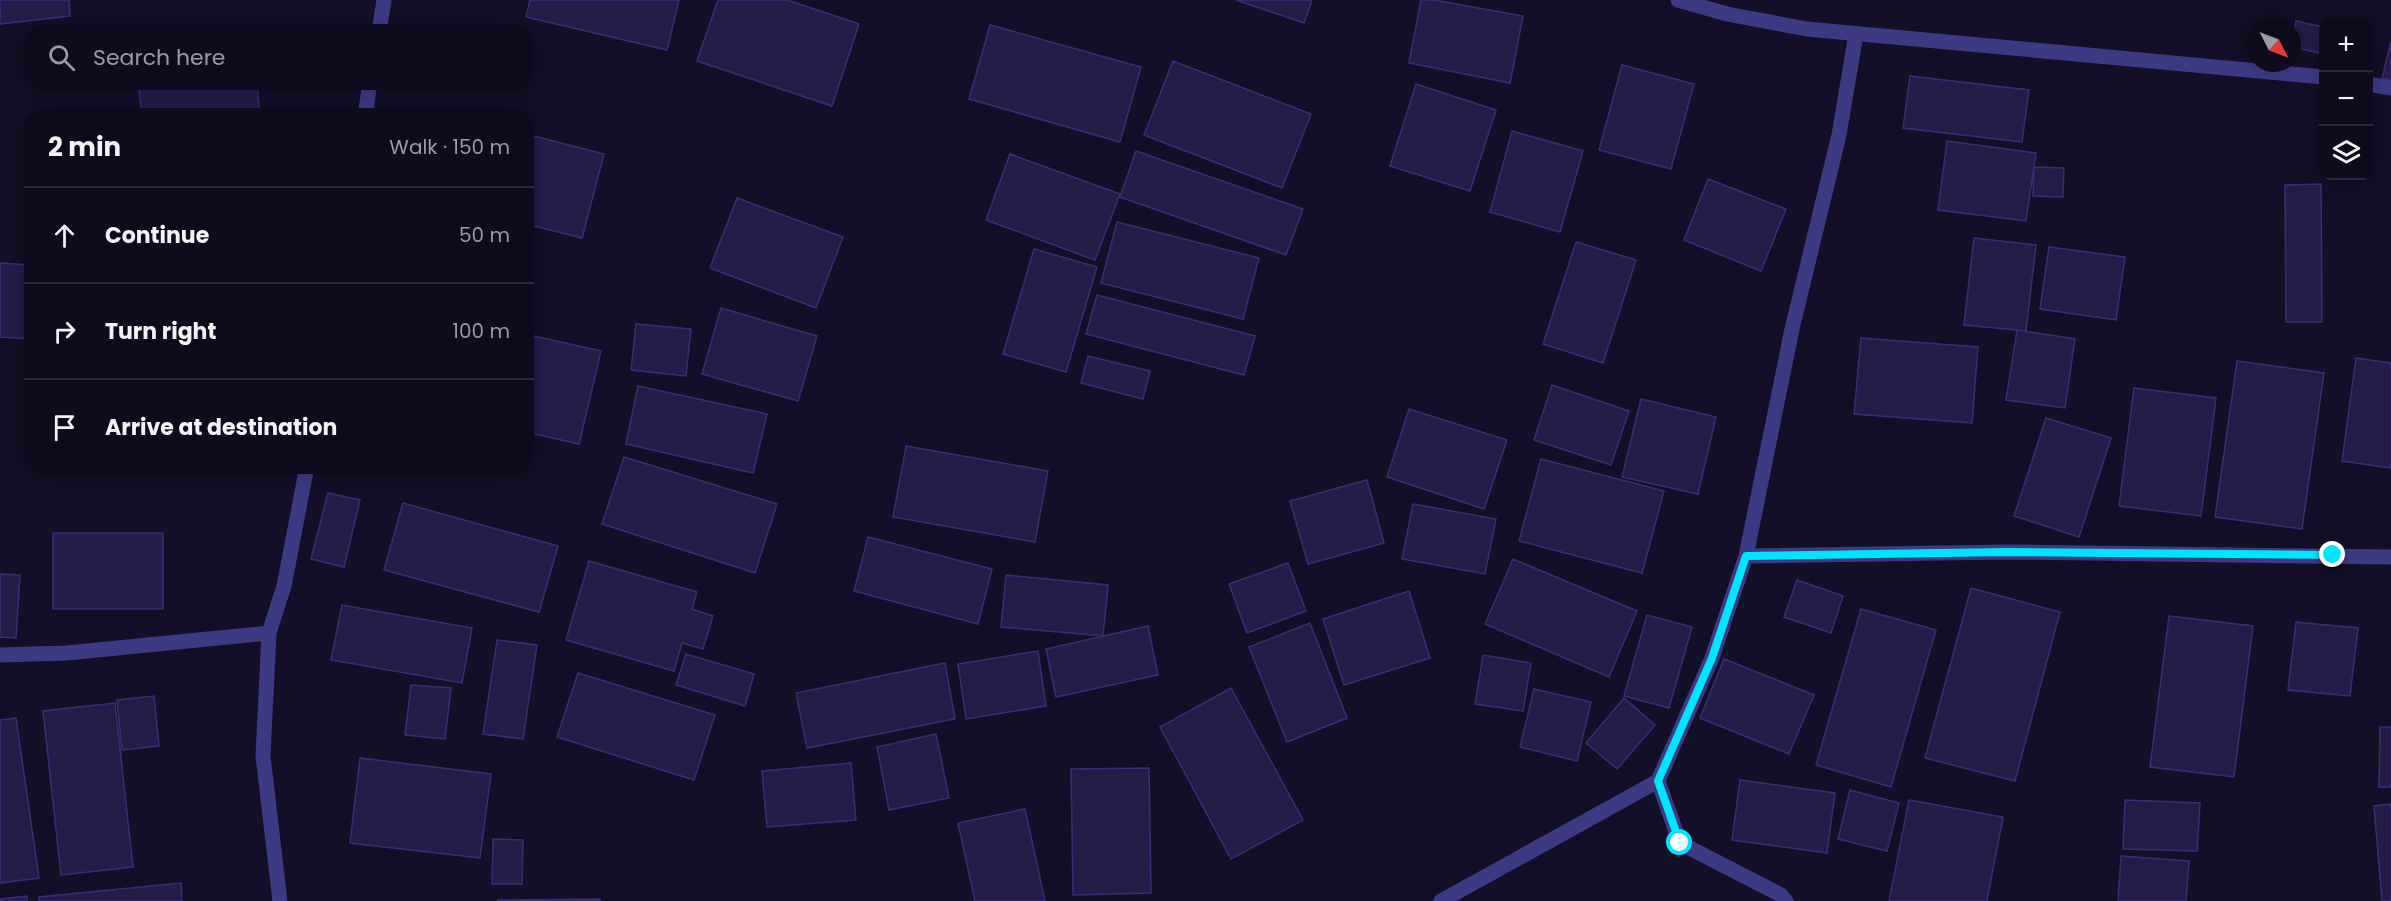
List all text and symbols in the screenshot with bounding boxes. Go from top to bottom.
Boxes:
north arrow [2247,18,2301,72]
map controls [2319,18,2373,180]
button: + [2319,18,2373,72]
search box [24,24,534,90]
icon: search [45,41,78,74]
text: Search here [93,42,226,73]
button: − [2319,72,2373,126]
button: layers [2319,126,2373,180]
text: 2 min [48,129,121,165]
text: Walk · 150 m [389,133,510,161]
icon: ahead [48,219,81,252]
text: Continue [105,220,209,251]
text: 50 m [459,221,510,249]
icon: right [48,315,81,348]
text: Turn right [105,316,216,347]
text: 100 m [453,317,510,345]
icon: arrive [48,411,81,444]
text: Arrive at destination [105,412,337,443]
route end [2319,541,2345,567]
route start [1666,829,1692,855]

